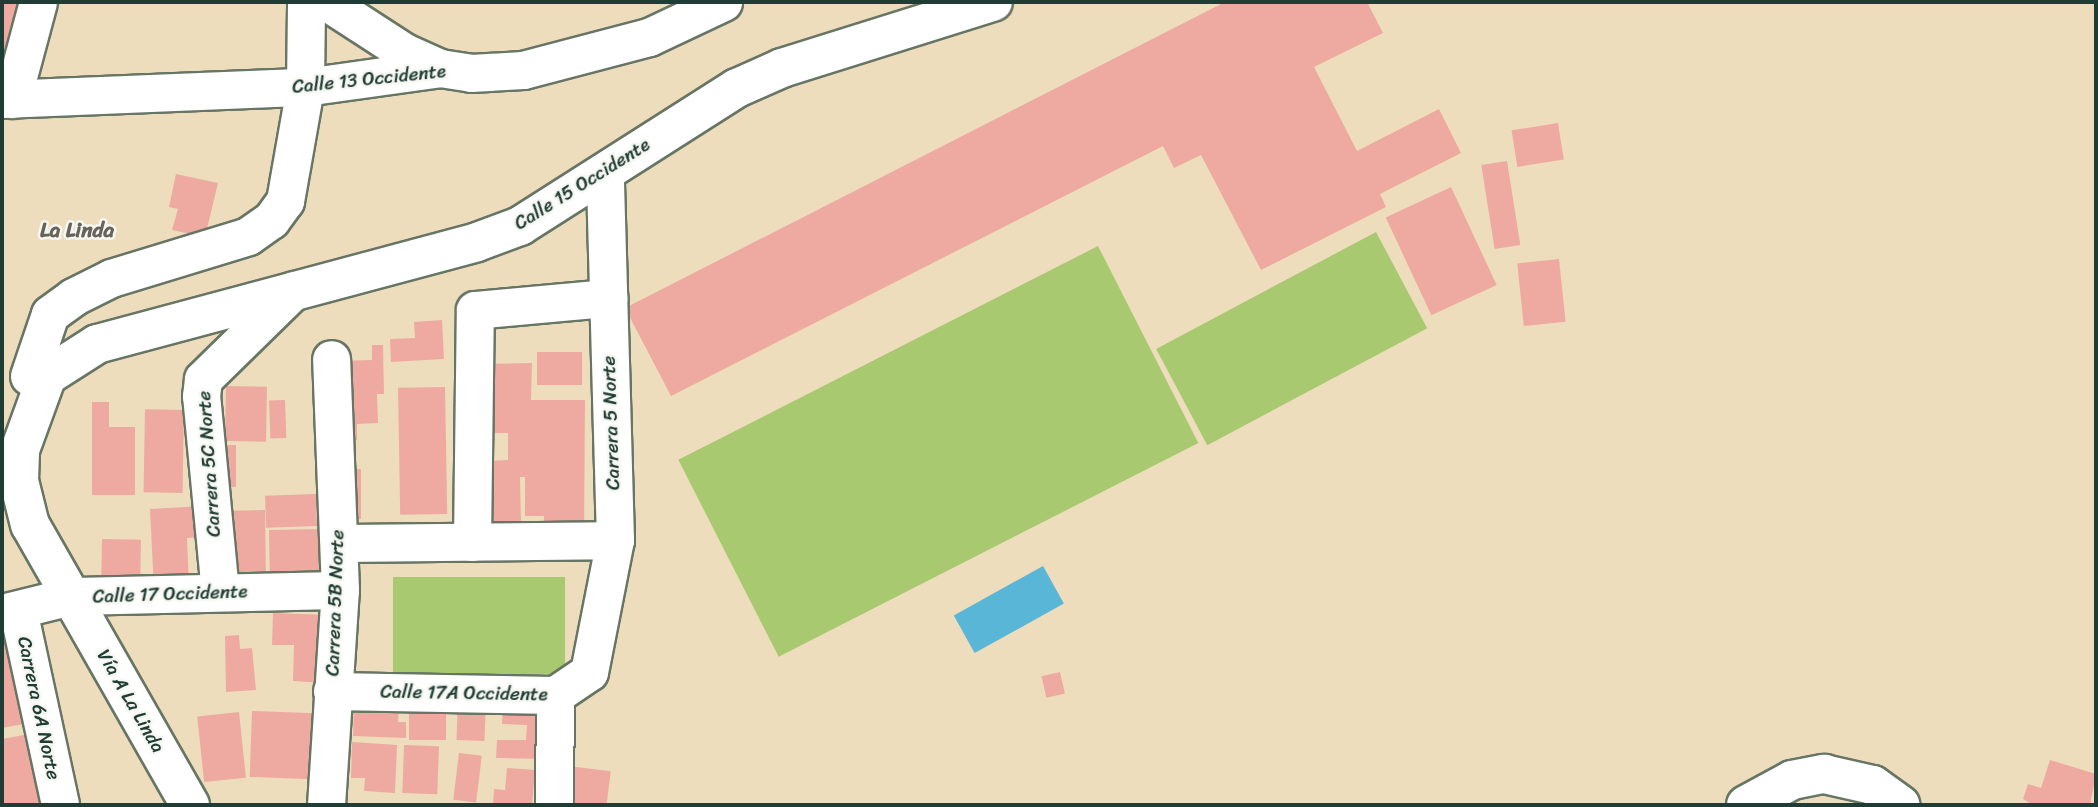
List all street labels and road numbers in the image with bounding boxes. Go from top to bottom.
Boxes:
street label: Calle 13 Occidente [291,60,447,98]
street label: Calle 15 Occidente [510,133,654,235]
street label: Carrera 5 Norte [597,356,625,490]
street label: Carrera 5C Norte [193,390,225,538]
street label: Carrera 5B Norte [321,530,349,676]
street label: Calle 17 Occidente [92,580,248,608]
street label: Carrera 6A Norte [13,634,65,782]
street label: Vía A La Linda [92,645,170,757]
street label: Calle 17A Occidente [380,680,548,706]

